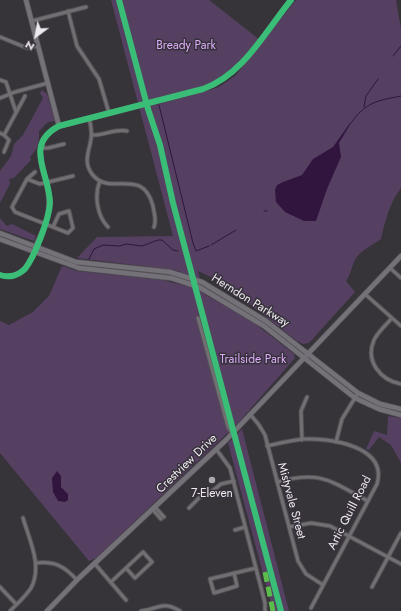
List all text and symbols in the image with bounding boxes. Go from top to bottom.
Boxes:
north arrow [16,16,56,56]
text: N [22,37,38,55]
park label: Bready Park [156,39,216,53]
street label: Herndon Parkway [208,271,292,331]
park label: Trailside Park [220,353,286,367]
street label: Crestview Drive [154,431,220,497]
street label: Mistyvale Street [274,461,308,541]
street label: Artic Quill Road [325,474,375,552]
marker: 7-Eleven [207,475,217,485]
place label: 7-Eleven [191,487,233,501]

